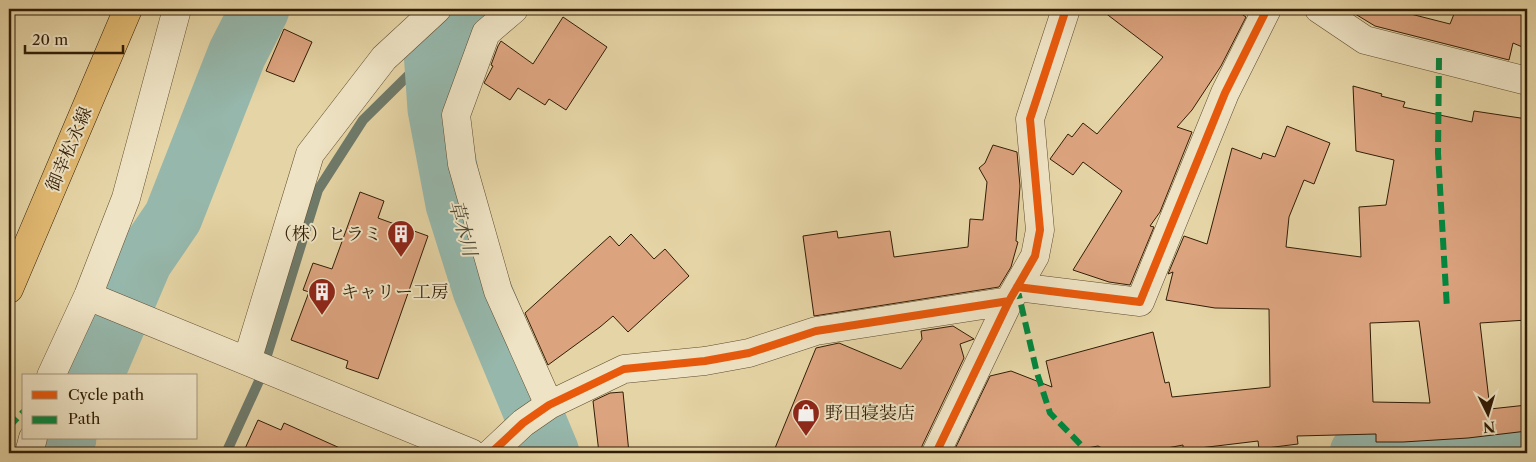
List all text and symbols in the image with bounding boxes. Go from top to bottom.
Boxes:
scale bar [25,22,122,54]
text: 20 m [32,30,68,49]
street label: 御幸松永線 [41,103,97,195]
water label: 草木川 [444,197,482,260]
building icon: （株）ヒラミ [386,219,416,258]
place label: （株）ヒラミ [274,223,382,245]
building icon: キャリー工房 [307,277,337,316]
place label: キャリー工房 [341,281,449,303]
legend [22,374,198,440]
text: Cycle path [68,385,145,404]
north arrow [1464,390,1514,440]
shop icon: 野田寝装店 [791,398,821,437]
place label: 野田寝装店 [825,402,915,424]
text: Path [68,409,101,428]
text: N [1482,417,1496,436]

